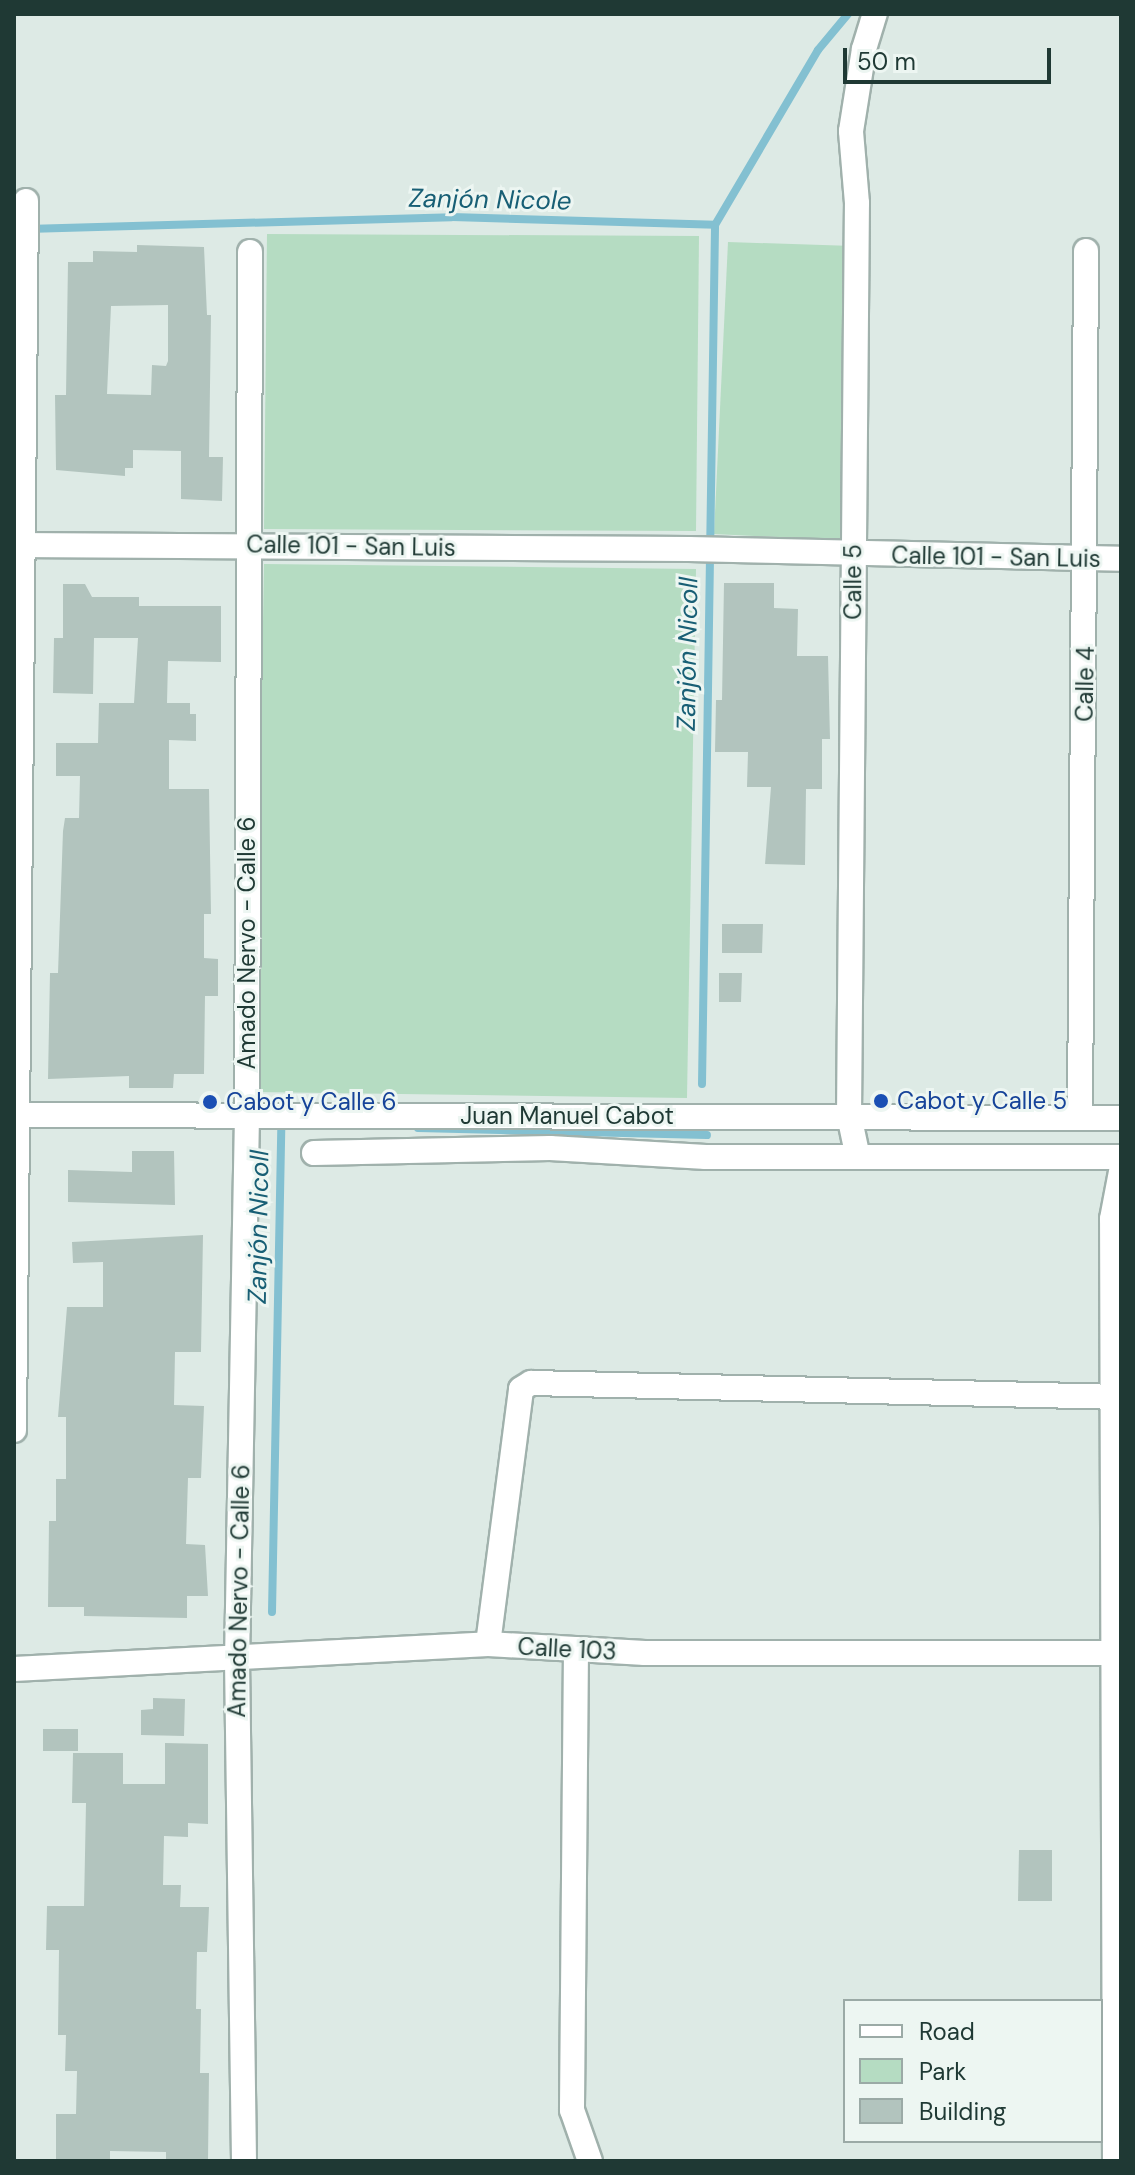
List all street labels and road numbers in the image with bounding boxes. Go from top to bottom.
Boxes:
street label: Calle 101 - San Luis [246,530,456,562]
street label: Calle 101 - San Luis [891,541,1101,573]
street label: Calle 5 [839,544,867,620]
street label: Calle 4 [1070,646,1100,722]
street label: Amado Nervo - Calle 6 [233,816,261,1070]
street label: Juan Manuel Cabot [460,1102,674,1130]
street label: Amado Nervo - Calle 6 [222,1464,256,1718]
street label: Calle 103 [517,1632,617,1666]

